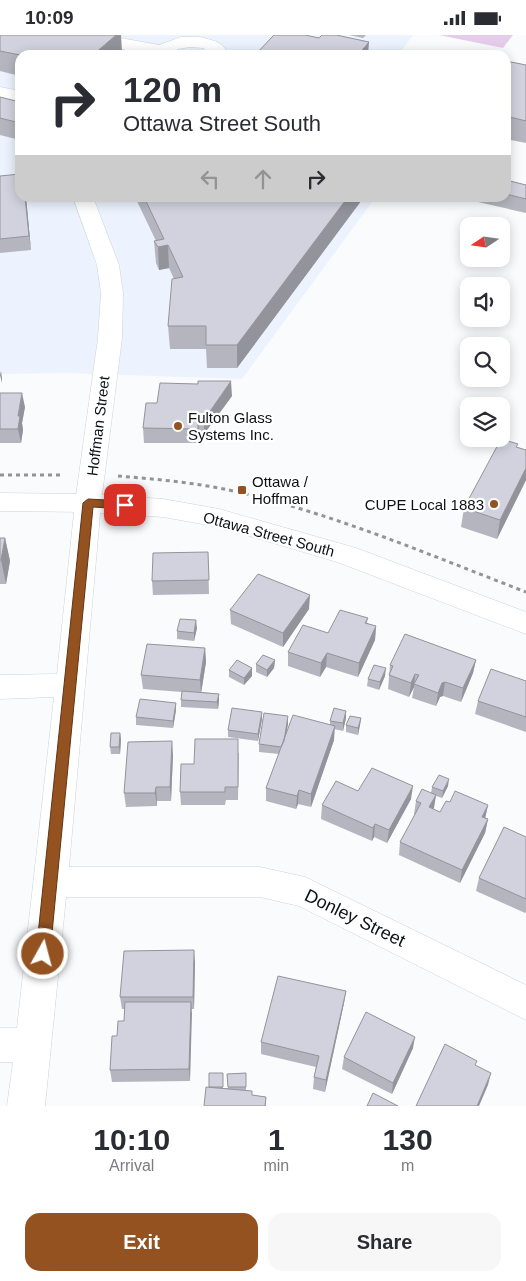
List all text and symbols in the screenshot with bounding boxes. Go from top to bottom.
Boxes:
text: 10:09 [25,7,74,28]
icon: right [40,70,105,135]
text: 120 m [123,70,222,109]
text: Ottawa Street South [123,111,321,136]
icon: left [196,165,224,193]
icon: ahead [249,165,277,193]
icon: right [302,165,330,193]
north arrow [460,217,510,267]
map controls [460,217,510,447]
button: sound [460,277,510,327]
button: search [460,337,510,387]
street label: Hoffman Street [83,374,113,477]
button: layers [460,397,510,447]
place label: Fulton Glass Systems Inc. [188,409,274,443]
marker: Fulton Glass Systems Inc. [172,420,184,432]
place label: Ottawa / Hoffman [252,473,309,507]
pin [104,484,146,526]
marker: Ottawa / Hoffman [236,484,248,496]
icon: arrive [111,491,139,519]
place label: CUPE Local 1883 [365,496,484,513]
marker: CUPE Local 1883 [488,498,500,510]
street label: Ottawa Street South [202,508,336,560]
street label: Donley Street [302,885,408,951]
position arrow [16,927,68,979]
text: 10:10 [93,1123,170,1156]
text: 1 [268,1123,285,1156]
text: 130 [383,1123,433,1156]
text: Arrival [109,1157,154,1174]
text: min [263,1157,289,1174]
text: m [401,1157,414,1174]
button: Exit [25,1213,258,1271]
button: Share [268,1213,501,1271]

